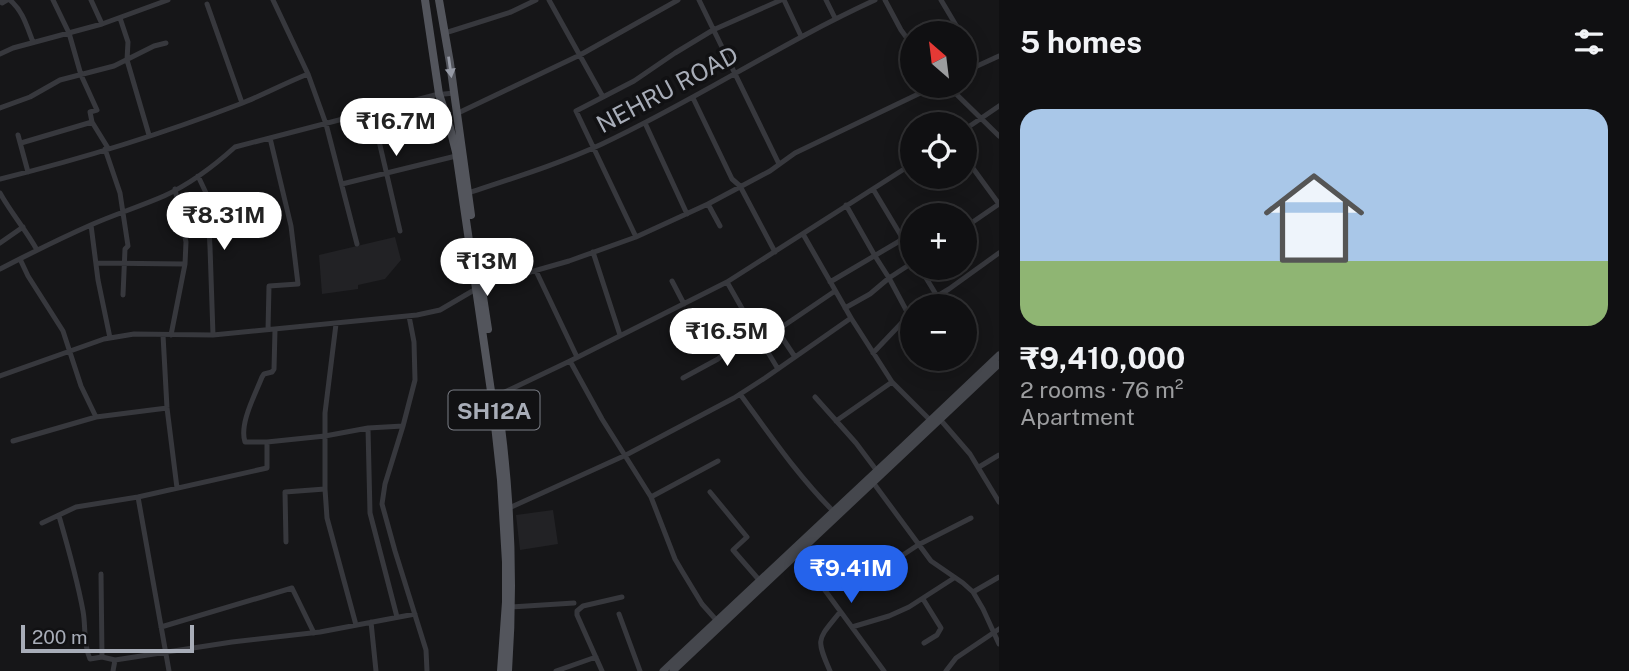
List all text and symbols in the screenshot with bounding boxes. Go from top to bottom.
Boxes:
north arrow [900,21,976,98]
map controls [900,21,977,371]
icon: filters [1570,23,1608,61]
text: 5 homes [1020,24,1142,60]
street label: NEHRU ROAD [591,40,743,138]
one-way arrow [445,56,456,78]
pin: ₹16.7M [339,99,453,158]
text: ₹16.7M [356,107,436,134]
button: locate [900,112,977,189]
icon: home [1251,155,1377,281]
pin: ₹8.31M [167,192,281,252]
text: ₹8.31M [183,201,265,228]
button: + [900,203,977,280]
pin: ₹13M [446,238,528,298]
text: ₹13M [456,247,518,274]
button: − [900,294,977,371]
pin: ₹16.5M [670,308,784,368]
text: ₹16.5M [686,317,768,344]
text: ₹9,410,000 [1020,340,1185,376]
text: 2 rooms · 76 m² [1020,376,1183,403]
road number: SH12A [448,390,540,430]
text: Apartment [1020,403,1135,430]
pin: ₹9.41M [794,546,908,605]
text: ₹9.41M [810,554,892,581]
scale bar [21,622,194,654]
text: 200 m [32,626,88,648]

